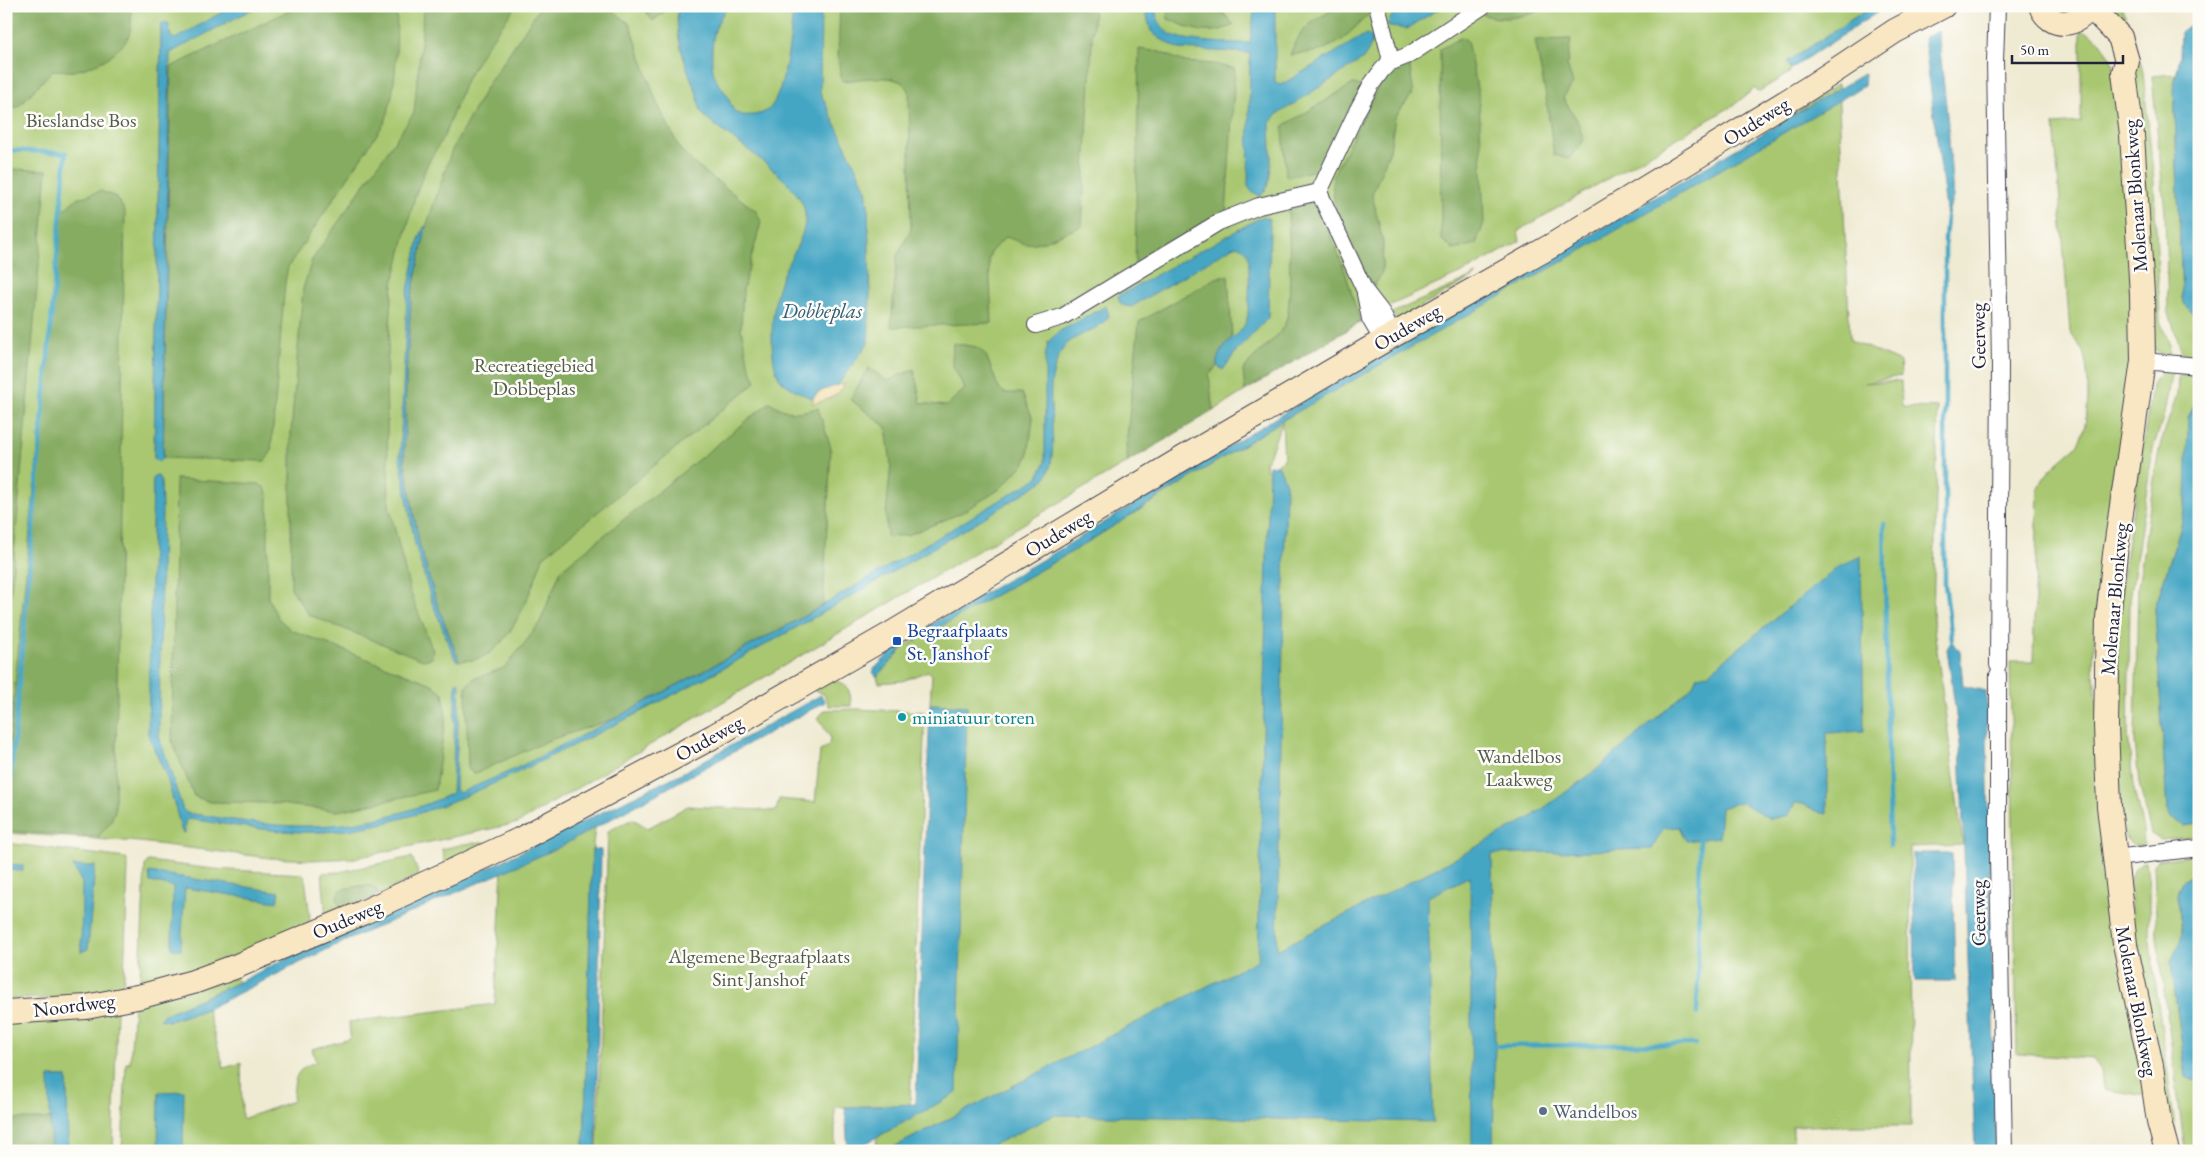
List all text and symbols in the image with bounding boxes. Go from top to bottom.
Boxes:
scale bar [2012,32,2124,64]
text: 50 m [2020,40,2049,59]
street label: Oudeweg [1718,90,1794,151]
park label: Bieslandse Bos [26,107,136,133]
street label: Molenaar Blonkweg [2117,118,2153,273]
water label: Dobbeplas [781,297,862,324]
street label: Oudeweg [1369,297,1446,357]
street label: Geerweg [1964,302,1992,369]
park label: Recreatiegebied Dobbeplas [474,352,595,401]
street label: Oudeweg [1020,503,1096,563]
street label: Molenaar Blonkweg [2094,521,2134,676]
place label: Begraafplaats St. Janshof [907,617,1008,666]
marker: Begraafplaats St. Janshof [891,635,903,647]
place label: miniatuur toren [912,704,1036,730]
street label: Oudeweg [671,709,748,767]
marker: miniatuur toren [896,711,908,723]
park label: Wandelbos Laakweg [1477,743,1561,792]
street label: Geerweg [1964,879,1992,946]
street label: Oudeweg [308,893,386,945]
street label: Molenaar Blonkweg [2110,923,2164,1079]
park label: Algemene Begraafplaats Sint Janshof [667,943,850,992]
street label: Noordweg [32,987,117,1023]
place label: Wandelbos [1553,1098,1637,1124]
marker: Wandelbos [1537,1105,1549,1117]

